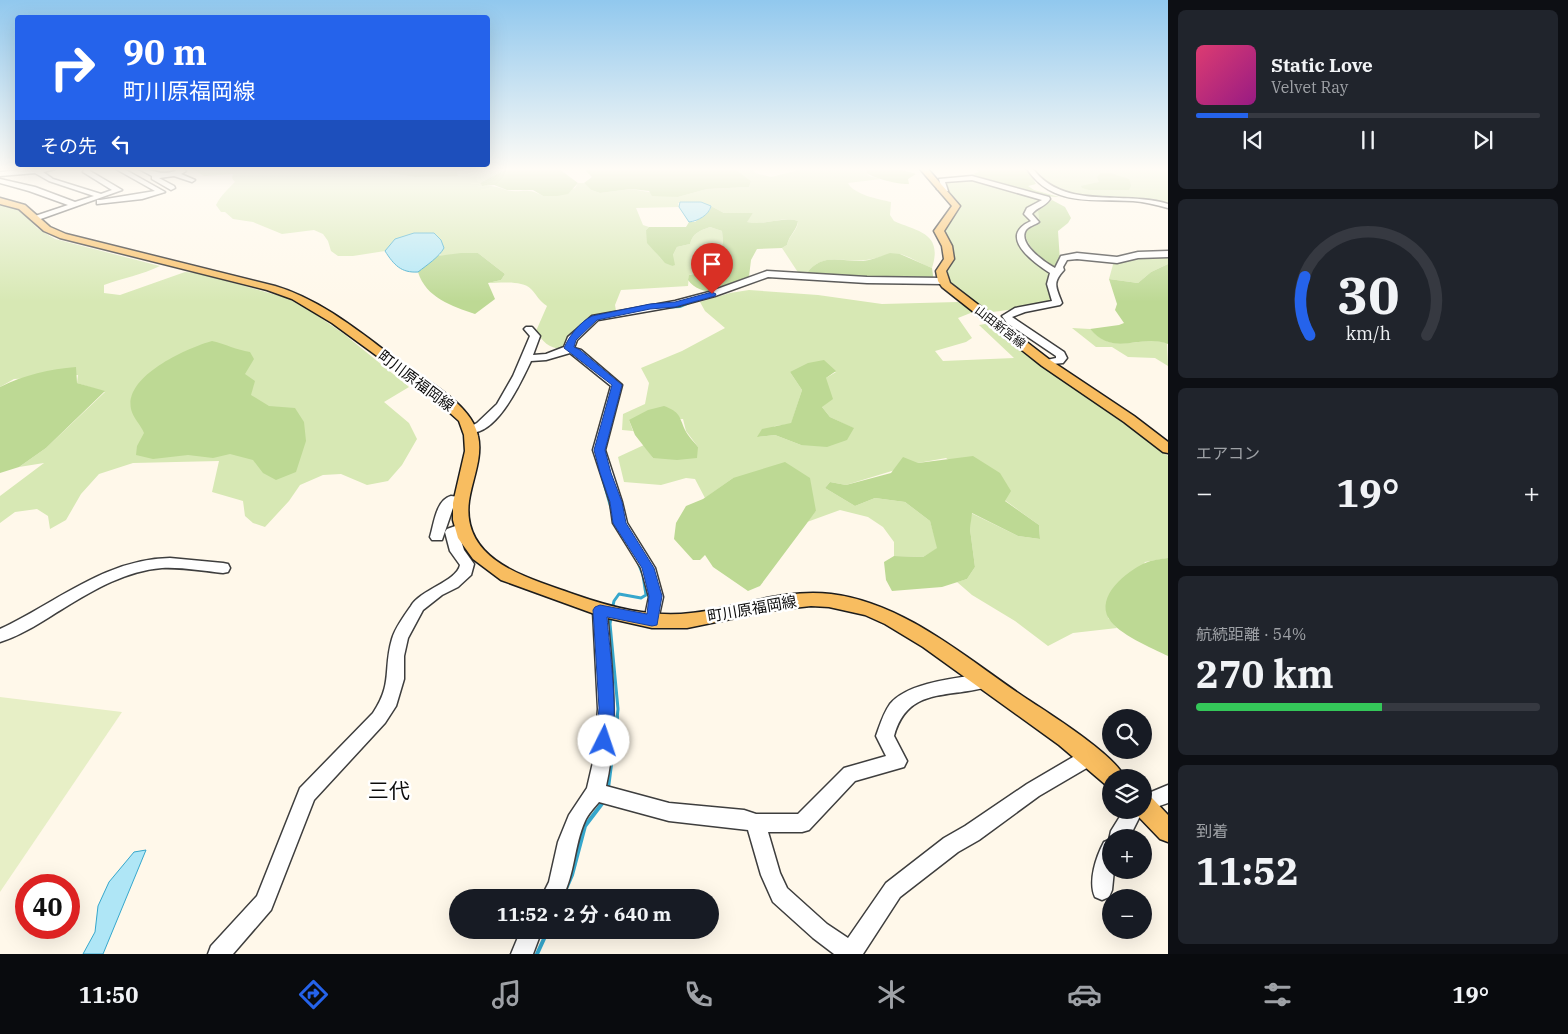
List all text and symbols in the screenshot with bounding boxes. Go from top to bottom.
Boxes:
text: 90 m [123,29,207,75]
icon: right [40,35,105,100]
text: Static Love [1271,53,1373,77]
text: 町川原福岡線 [123,76,255,105]
text: Velvet Ray [1271,77,1348,97]
icon: previous [1239,126,1267,154]
icon: pause [1354,126,1382,154]
icon: next [1469,126,1497,154]
icon: left [107,130,135,158]
text: その先 [40,134,97,158]
pin [691,243,733,294]
icon: arrive [698,250,726,278]
text: 30 [1337,261,1399,328]
street label: 山田新宮線 [972,302,1029,351]
text: km/h [1345,322,1391,345]
street label: 町川原福岡線 [375,346,458,415]
text: エアコン [1196,443,1260,463]
text: 19° [1336,468,1400,517]
text: − [1196,474,1213,511]
text: + [1523,474,1540,511]
street label: 町川原福岡線 [706,591,798,626]
text: 航続距離 · 54% [1196,624,1306,644]
text: 270 km [1196,649,1334,698]
map controls [1102,709,1152,939]
button: search [1102,709,1152,759]
position arrow [577,714,629,766]
button: layers [1102,769,1152,819]
district label: 三代 [368,776,410,804]
text: 到着 [1196,821,1228,841]
button: + [1102,829,1152,879]
text: 11:52 [1196,846,1299,895]
speed limit sign: 40 [15,874,80,939]
button: − [1102,889,1152,939]
text: 11:52 · 2 分 · 640 m [497,902,671,926]
icon: directions [296,977,331,1012]
icon: music [489,977,524,1012]
icon: phone [681,977,716,1012]
icon: climate [874,977,909,1012]
icon: car [1067,977,1102,1012]
icon: filters [1260,977,1295,1012]
text: 11:50 [79,980,138,1009]
text: 19° [1452,980,1489,1009]

